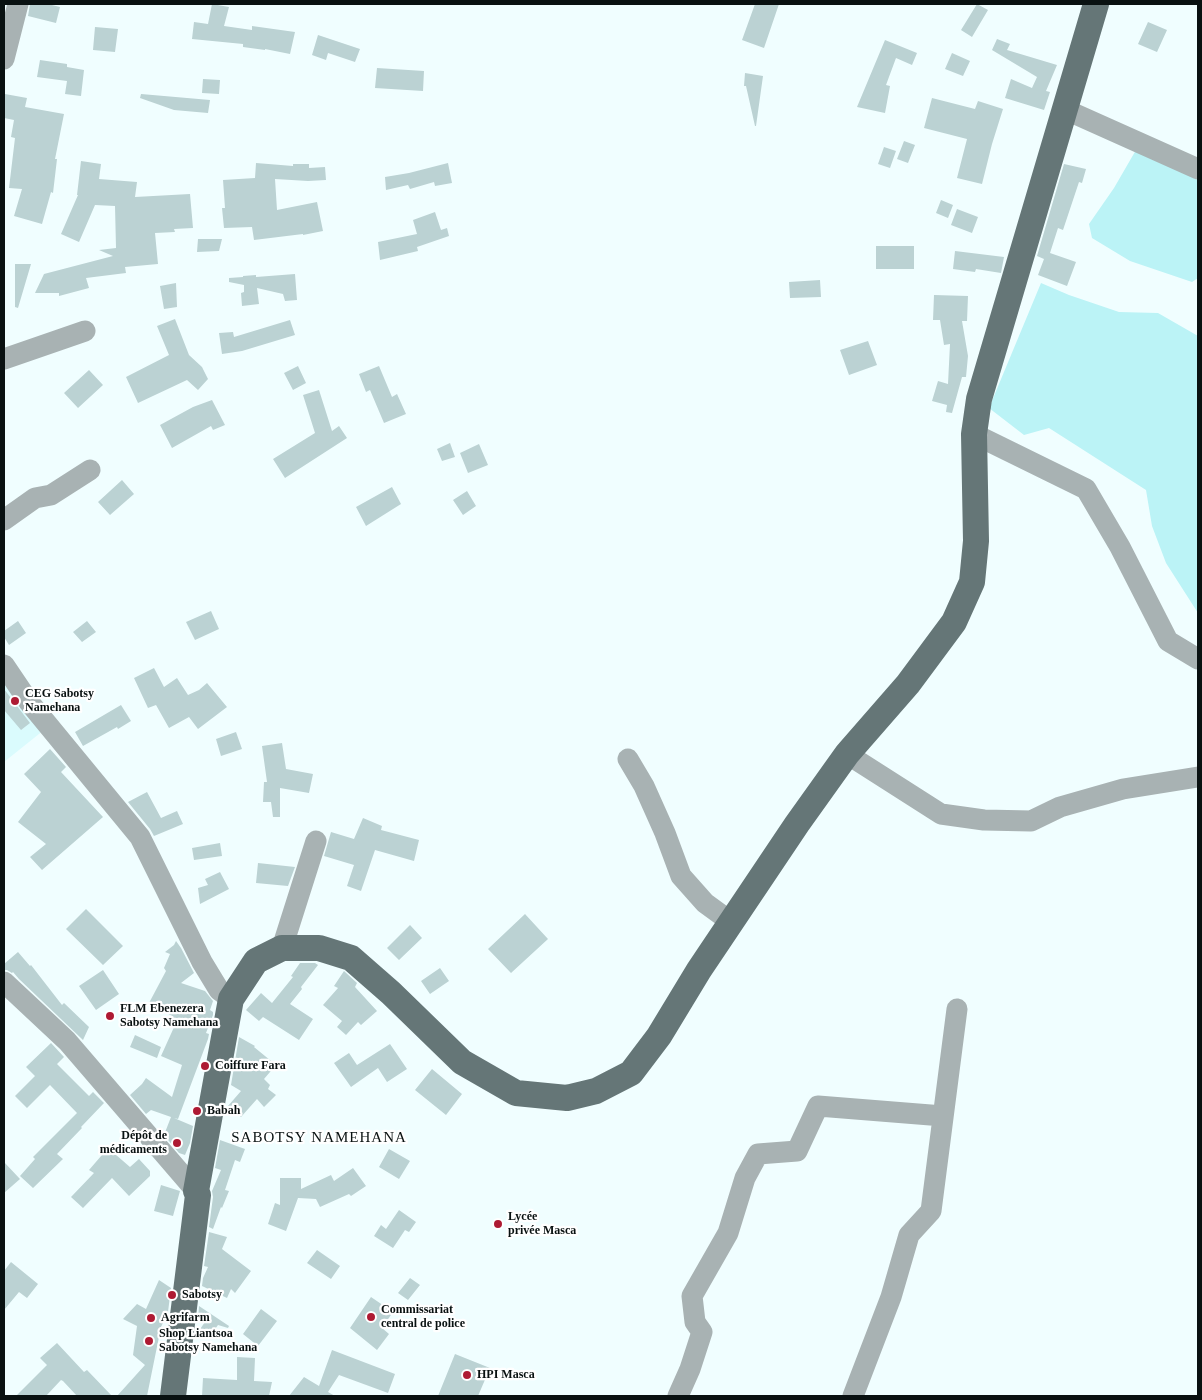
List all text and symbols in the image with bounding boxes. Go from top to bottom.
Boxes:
place label: CEG Sabotsy Namehana [25,687,94,715]
marker: CEG Sabotsy Namehana [9,695,21,707]
place label: FLM Ebenezera Sabotsy Namehana [120,1002,218,1030]
marker: FLM Ebenezera Sabotsy Namehana [104,1010,116,1022]
place label: Coiffure Fara [215,1059,286,1073]
marker: Coiffure Fara [199,1060,211,1072]
place label: Babah [207,1104,240,1118]
marker: Babah [191,1105,203,1117]
place label: Dépôt de médicaments [100,1129,167,1157]
district label: SABOTSY NAMEHANA [229,1129,409,1147]
marker: Dépôt de médicaments [171,1137,183,1149]
place label: Lycée privée Masca [508,1210,576,1238]
marker: Lycée privée Masca [492,1218,504,1230]
place label: Sabotsy [182,1288,222,1302]
marker: Sabotsy [166,1289,178,1301]
place label: Commissariat central de police [381,1303,465,1331]
place label: Agrifarm [161,1311,210,1325]
marker: Commissariat central de police [365,1311,377,1323]
marker: Agrifarm [145,1312,157,1324]
place label: Shop Liantsoa Sabotsy Namehana [159,1327,257,1355]
marker: Shop Liantsoa Sabotsy Namehana [143,1335,155,1347]
place label: HPI Masca [477,1368,535,1382]
marker: HPI Masca [461,1369,473,1381]

